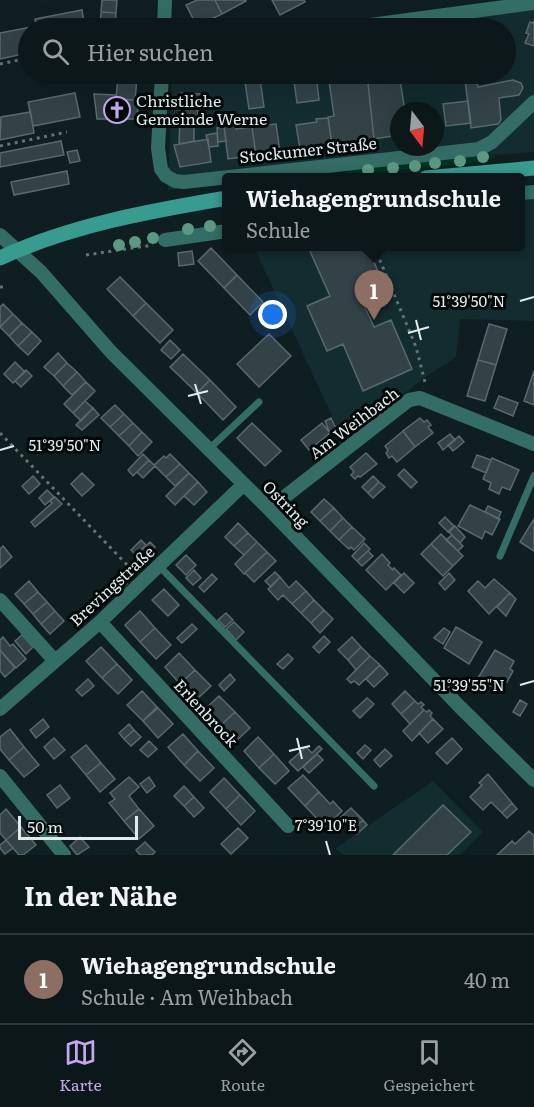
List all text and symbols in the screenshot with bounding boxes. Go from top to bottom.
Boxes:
search box [18,18,516,84]
icon: search [39,35,72,68]
text: Hier suchen [87,35,214,68]
place label: Christliche Gemeinde Werne [136,88,267,130]
church icon: Christliche Gemeinde Werne [102,95,132,125]
north arrow [390,102,444,156]
street label: Stockumer Straße [238,130,378,168]
popup [222,173,525,251]
text: Wiehagengrundschule [246,181,501,214]
text: Schule [246,214,310,244]
pin: 1 [354,270,394,320]
text: 51°39'50"N [433,289,505,312]
your location [258,300,287,329]
street label: Am Weihbach [304,380,404,464]
text: 51°39'50"N [29,433,101,456]
street label: Ostring [258,474,315,532]
street label: Brevingstraße [63,539,159,631]
street label: Erlenbrock [169,673,245,752]
text: 51°39'55"N [433,673,505,696]
scale bar [18,813,138,840]
text: 7°39'10"E [295,813,357,836]
text: 50 m [27,814,63,838]
text: In der Nähe [24,875,177,914]
text: Wiehagengrundschule [81,948,336,981]
text: 1 [39,964,48,994]
text: 40 m [464,964,510,994]
text: Schule · Am Weihbach [81,981,293,1011]
tab: Karte [59,1036,102,1096]
tab: Route [220,1036,265,1096]
tab: Gespeichert [383,1036,475,1096]

